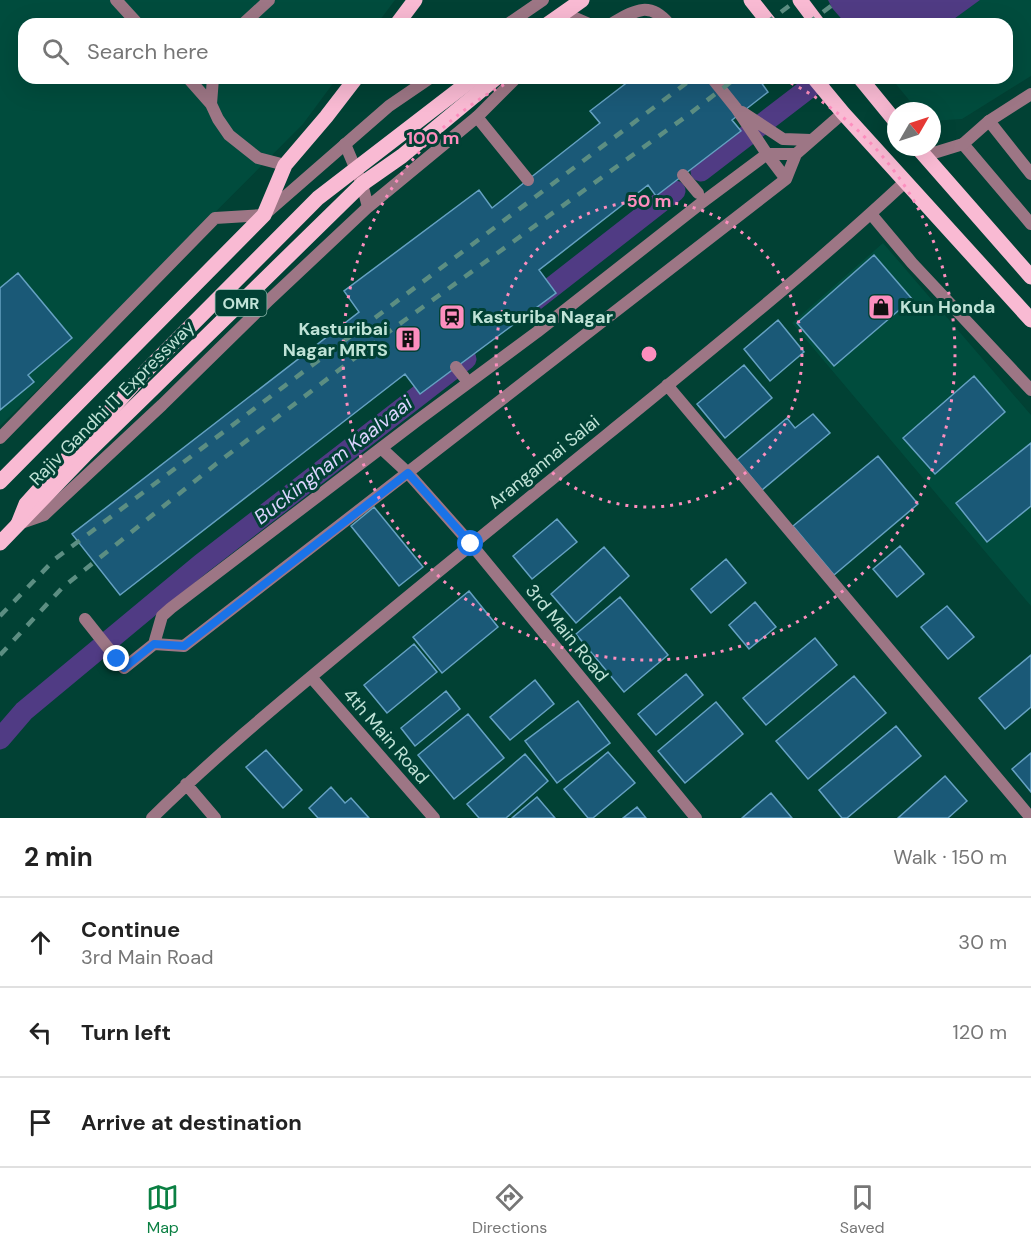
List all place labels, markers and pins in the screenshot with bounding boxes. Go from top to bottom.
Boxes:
shop icon: Kun Honda [866,292,896,322]
place label: Kun Honda [900,295,995,319]
station icon: Kasturiba Nagar [437,302,467,332]
place label: Kasturiba Nagar [472,305,613,329]
place label: Kasturibai Nagar MRTS [283,317,388,362]
building icon: Kasturibai Nagar MRTS [393,324,423,354]
centre of rings [639,344,659,364]

